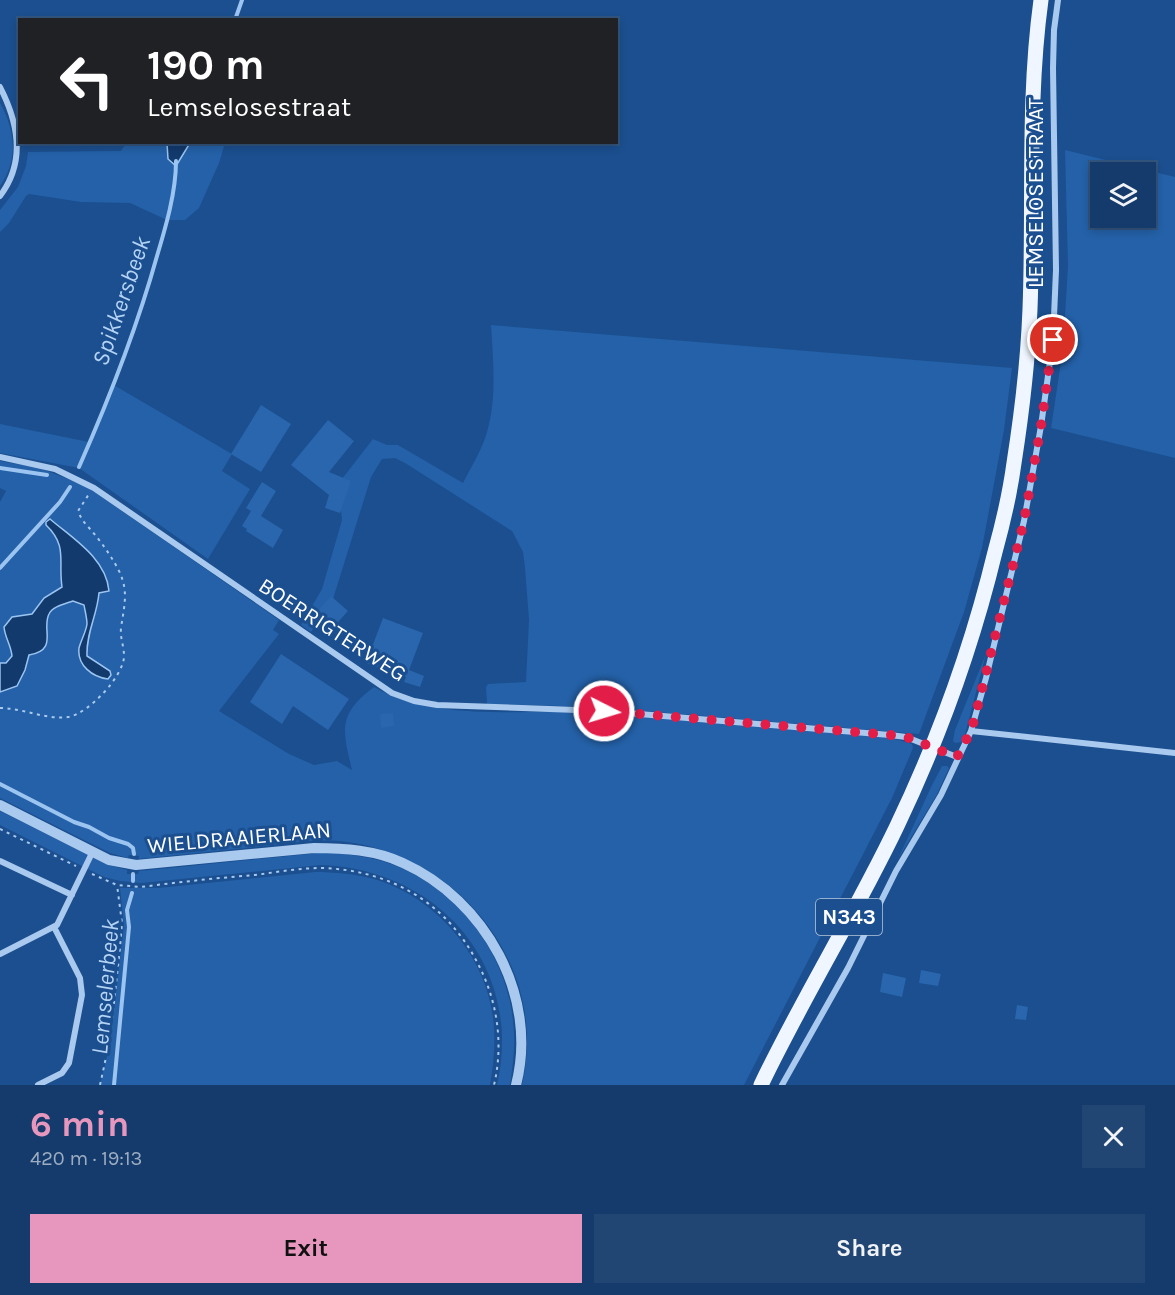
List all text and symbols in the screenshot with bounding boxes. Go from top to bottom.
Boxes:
text: 190 m [147,40,265,90]
icon: left [48,42,126,120]
text: Lemselosestraat [147,91,351,123]
street label: LEMSELOSESTRAAT [1023,98,1049,288]
map controls [1090,162,1156,228]
button: layers [1090,162,1156,228]
water label: Spikkersbeek [86,232,156,369]
pin [1027,314,1078,365]
icon: arrive [1036,323,1069,356]
street label: BOERRIGTERWEG [254,572,411,687]
position arrow [572,679,636,743]
street label: WIELDRAAIERLAAN [146,817,332,859]
road number: N343 [816,899,882,935]
water label: Lemselerbeek [85,917,125,1056]
text: 6 min [30,1103,129,1145]
button: close [1082,1105,1145,1168]
text: 420 m · 19:13 [30,1147,142,1170]
button: Exit [30,1214,582,1283]
button: Share [594,1214,1145,1283]

